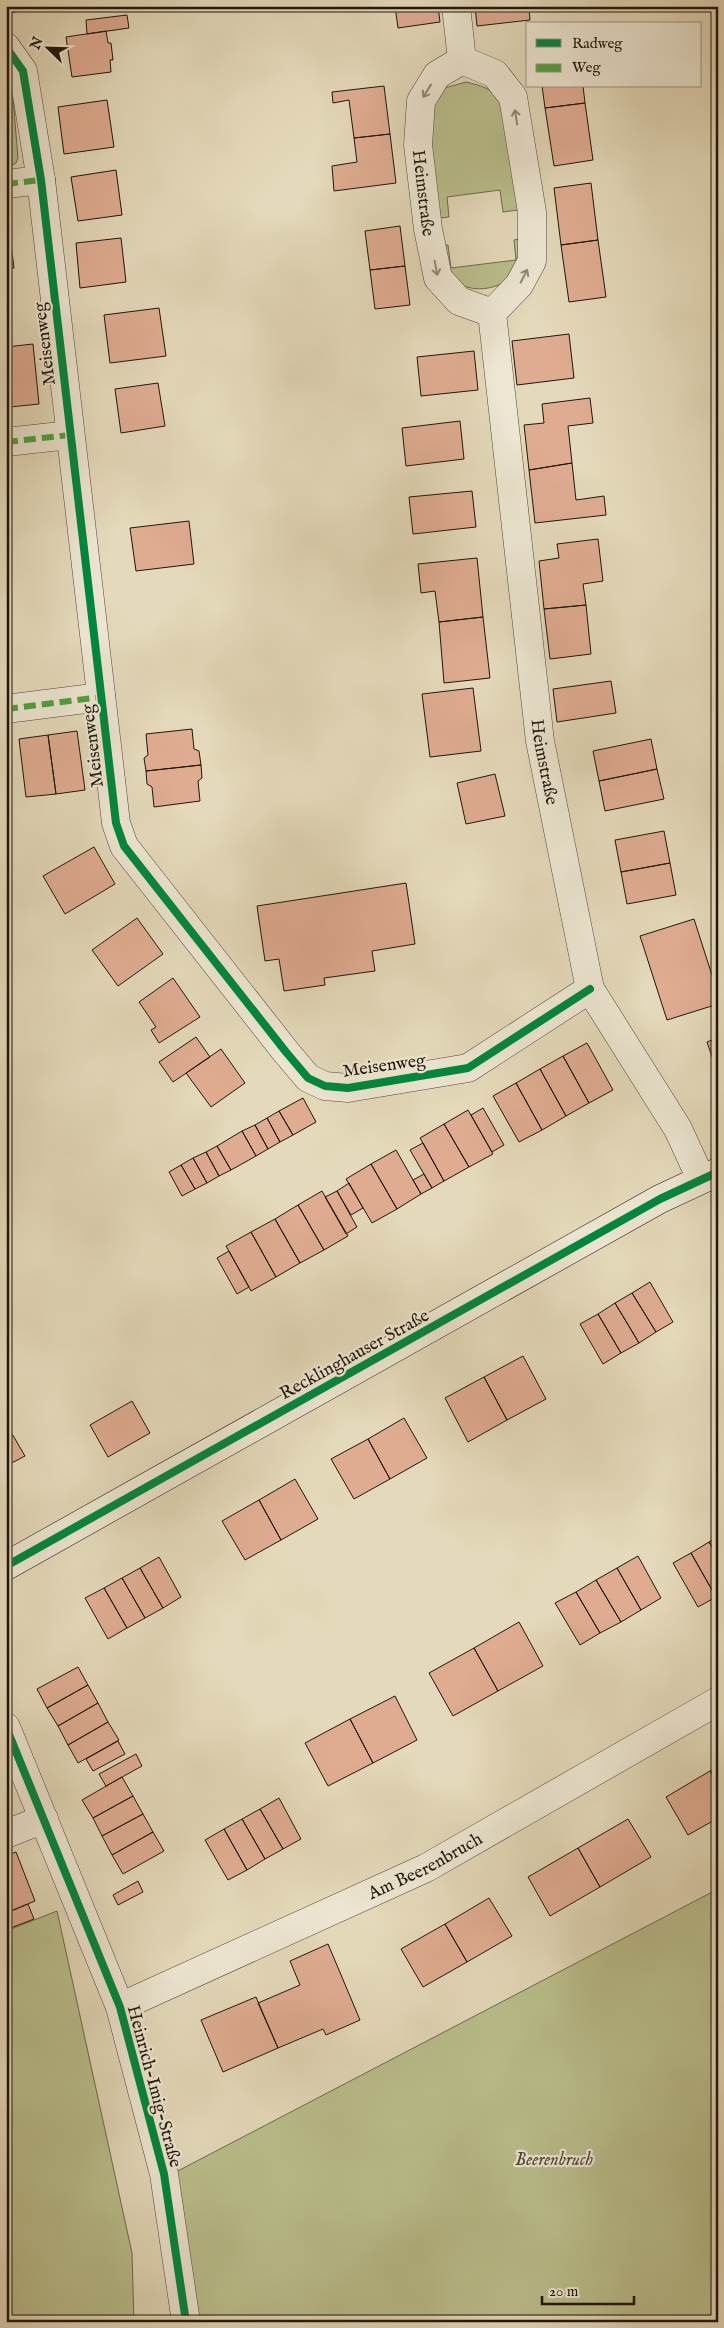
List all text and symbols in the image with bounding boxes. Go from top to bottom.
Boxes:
north arrow [22,22,72,72]
legend [526,22,702,88]
text: N [26,34,48,53]
text: Radweg [572,34,623,53]
text: Weg [572,58,601,77]
one-way arrow [421,84,431,98]
one-way arrow [511,109,521,125]
street label: Heimstraße [406,149,439,238]
one-way arrow [432,260,441,276]
one-way arrow [519,269,529,284]
street label: Meisenweg [29,301,62,387]
street label: Meisenweg [77,703,110,789]
street label: Heimstraße [525,718,563,807]
street label: Meisenweg [341,1049,427,1084]
street label: Recklinghauser Straße [276,1305,434,1406]
street label: Am Beerenbruch [364,1828,487,1906]
street label: Heinrich-Imig-Straße [121,2003,186,2170]
park label: Beerenbruch [515,2149,593,2172]
scale bar [542,2273,634,2305]
text: 20 m [549,2282,579,2301]

